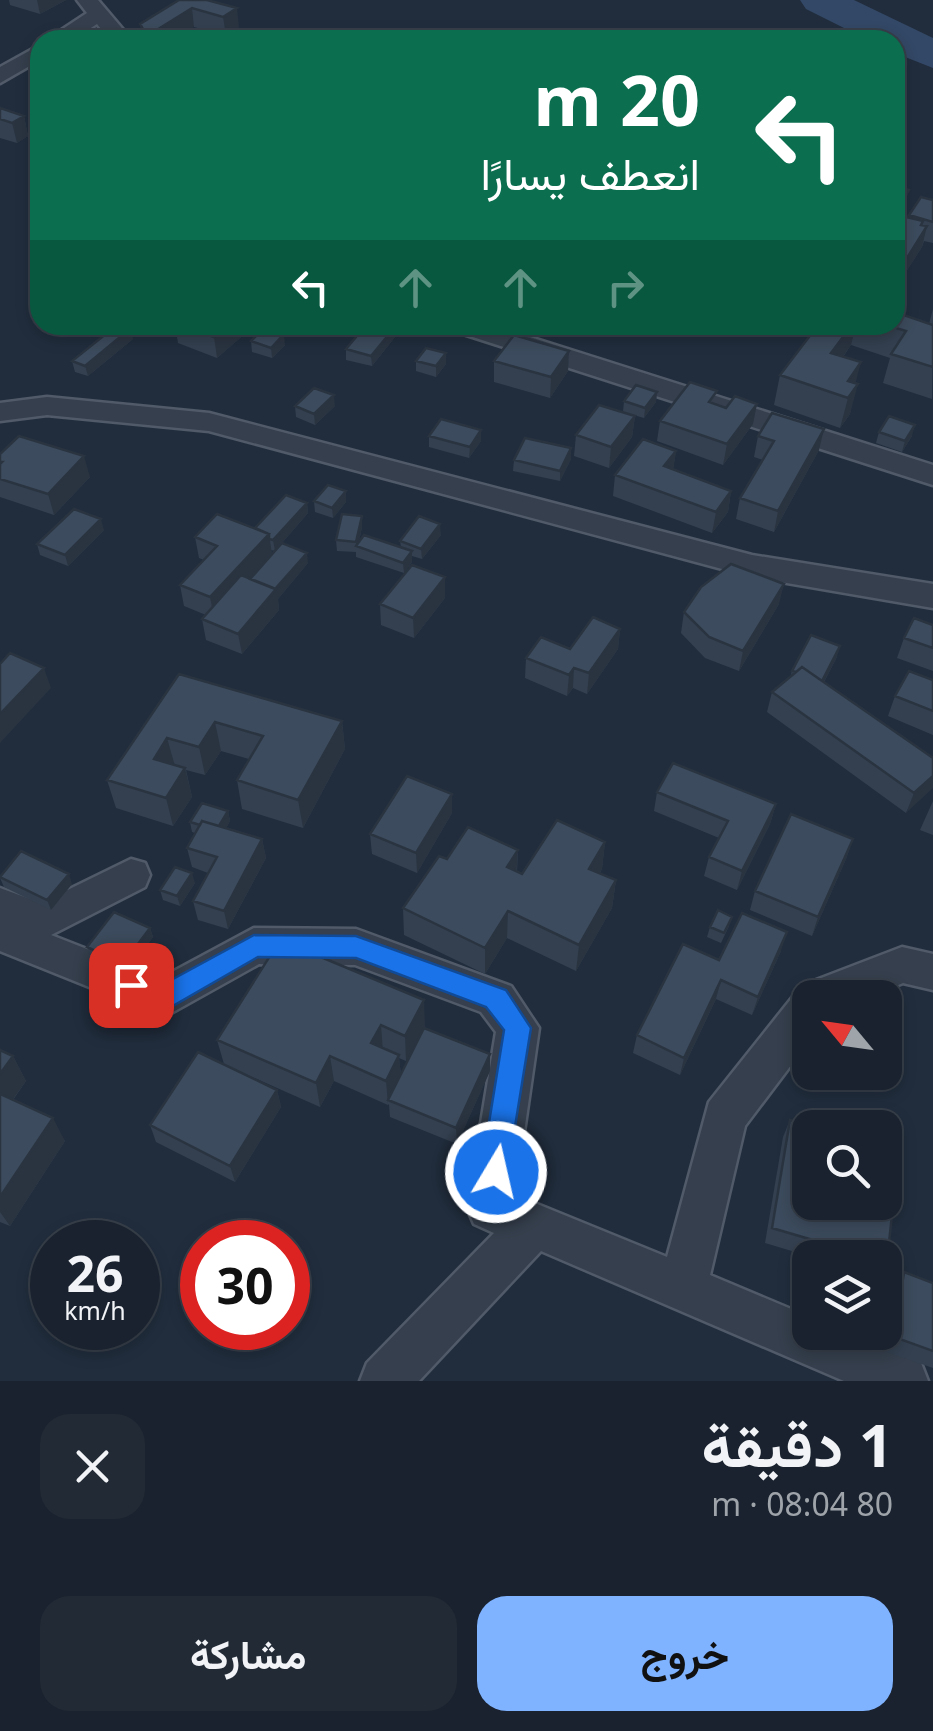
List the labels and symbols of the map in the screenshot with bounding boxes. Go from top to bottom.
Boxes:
pin [89,943,174,1028]
north arrow [792,980,902,1090]
position arrow [444,1120,548,1224]
speed limit sign: 30 [180,1220,310,1350]

